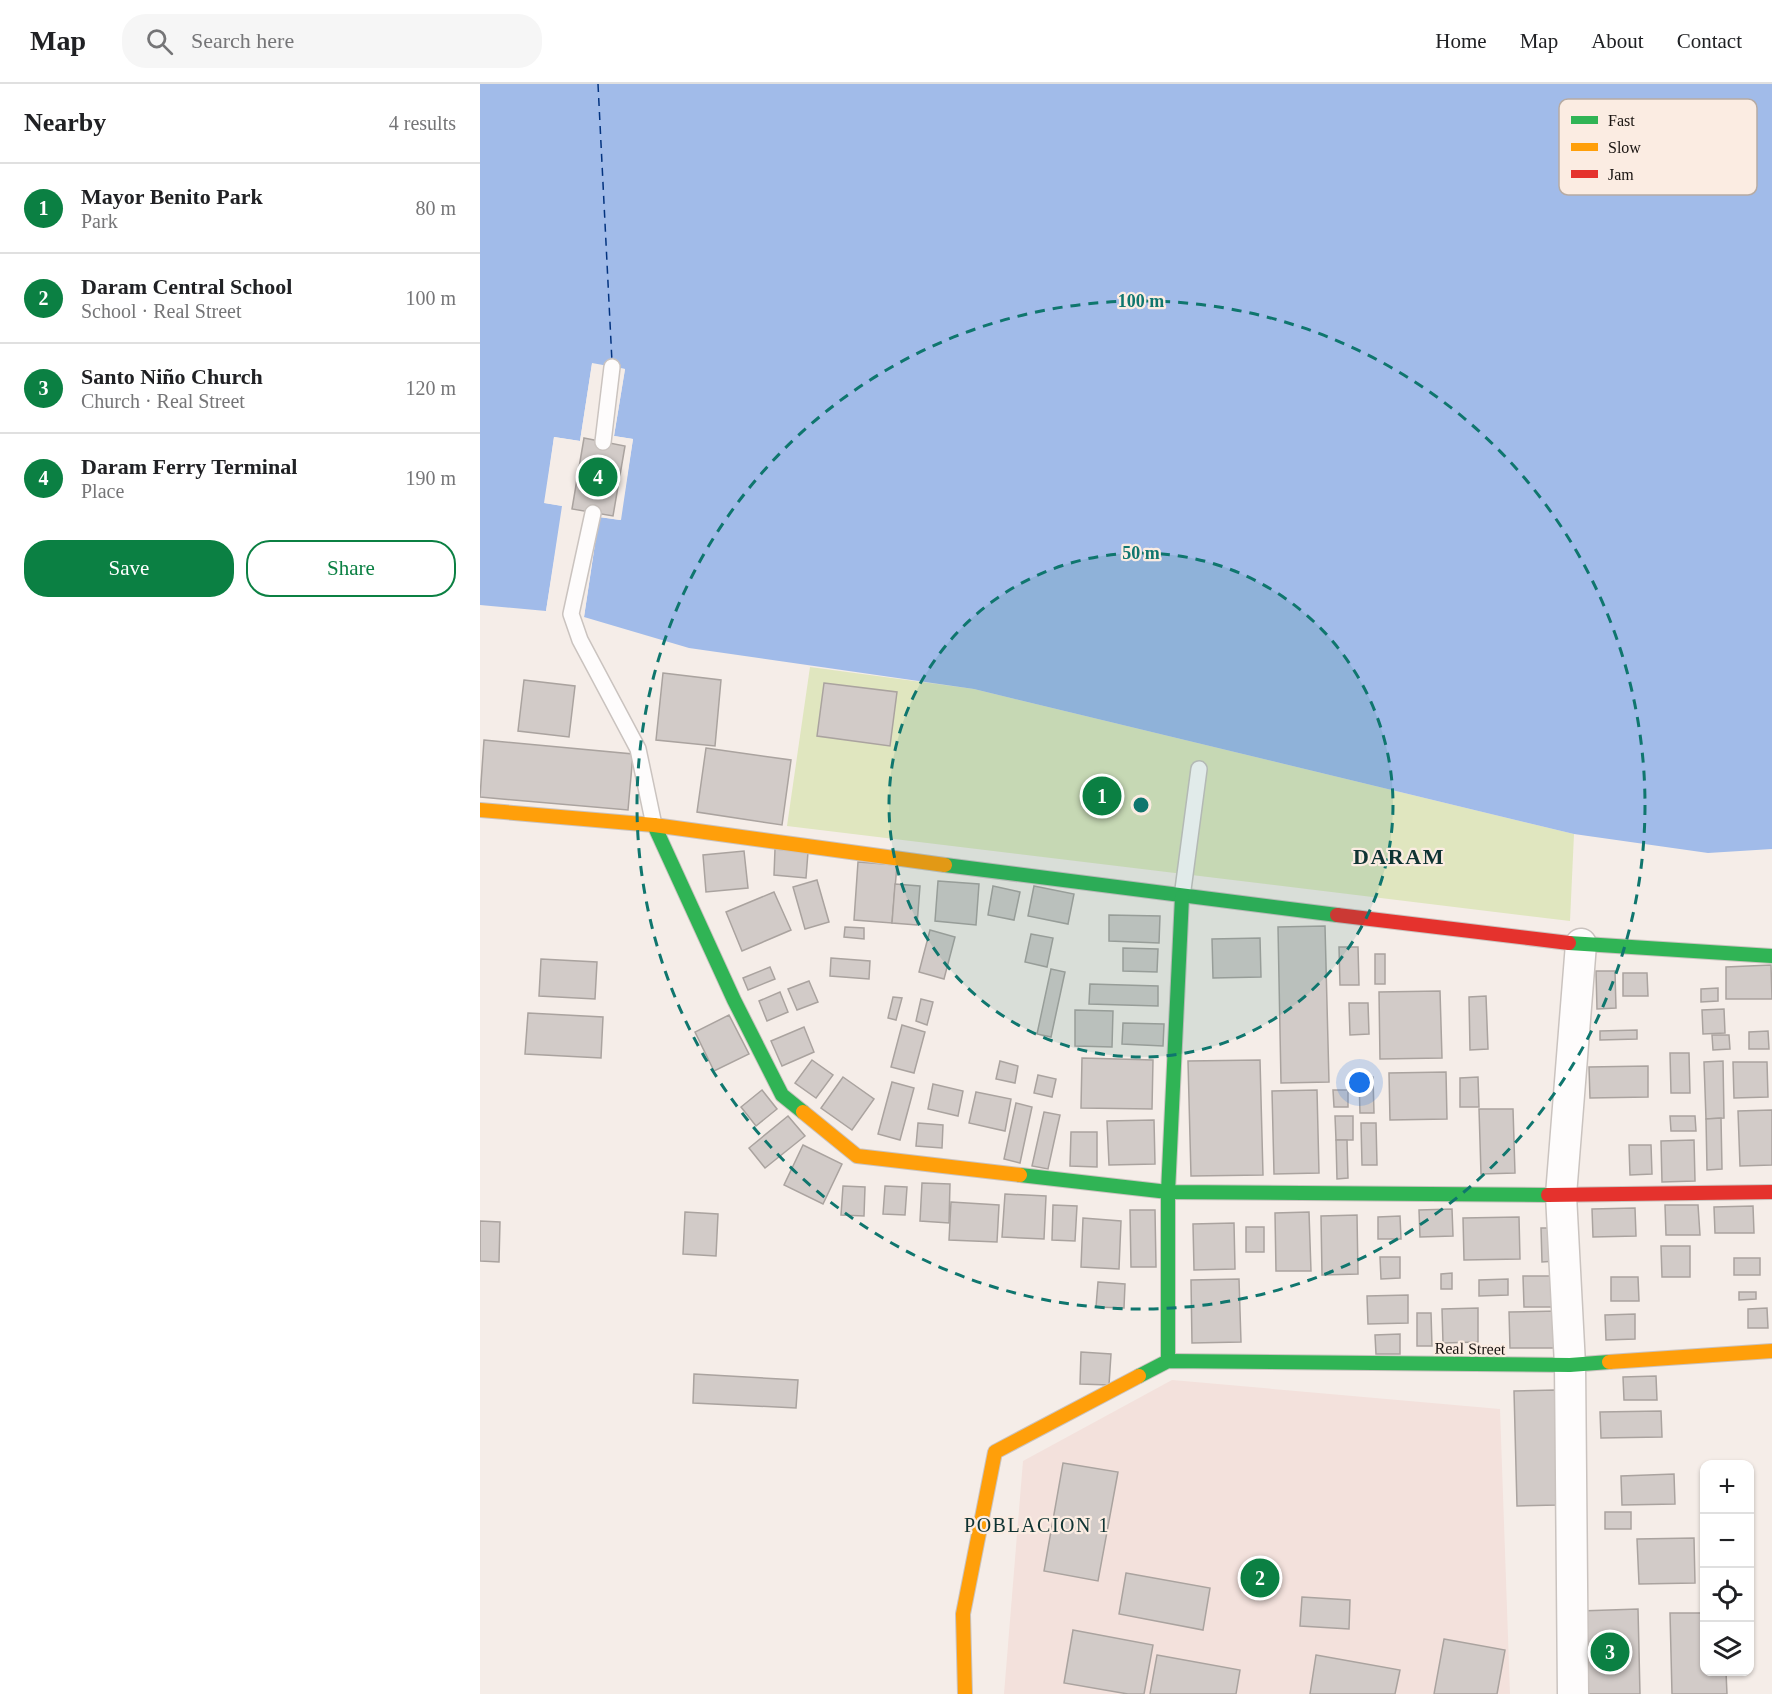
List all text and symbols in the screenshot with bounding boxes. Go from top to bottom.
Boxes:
search box [122,14,542,68]
text: Map [30,25,86,56]
icon: search [143,25,176,58]
text: Search here [191,28,294,53]
text: Home [1435,29,1487,53]
text: Map [1520,29,1558,53]
text: About [1591,29,1644,53]
text: Contact [1677,29,1742,53]
legend [1559,99,1757,195]
text: Nearby [24,108,106,137]
text: 4 results [389,112,456,134]
text: Fast [1608,112,1635,129]
text: Slow [1608,139,1641,156]
text: Jam [1608,166,1634,183]
text: Mayor Benito Park [81,184,263,209]
text: 1 [39,197,49,219]
text: 80 m [415,197,456,219]
text: Park [81,210,118,232]
text: Daram Central School [81,274,292,299]
text: 2 [39,287,49,309]
text: 100 m [405,287,456,309]
text: 100 m [1118,291,1164,311]
text: School · Real Street [81,300,242,322]
text: Santo Niño Church [81,364,263,389]
text: 3 [39,377,49,399]
text: 120 m [405,377,456,399]
text: Church · Real Street [81,390,245,412]
text: Daram Ferry Terminal [81,454,297,479]
pin: 4 [578,454,618,500]
text: 4 [39,467,49,489]
text: 190 m [405,467,456,489]
text: Place [81,480,124,502]
button: Save [24,540,234,597]
button: Share [246,540,456,597]
text: 50 m [1122,543,1160,563]
pin: 1 [1082,774,1122,818]
centre of rings [1131,795,1151,815]
district label: DARAM [1353,844,1445,869]
your location [1345,1068,1374,1097]
street label: Real Street [1435,1339,1506,1358]
map controls [1700,1460,1754,1676]
button: + [1700,1460,1754,1514]
district label: POBLACION 1 [964,1514,1110,1536]
button: − [1700,1514,1754,1568]
pin: 2 [1240,1556,1280,1600]
button: locate [1700,1568,1754,1622]
button: layers [1700,1622,1754,1676]
pin: 3 [1590,1630,1630,1674]

